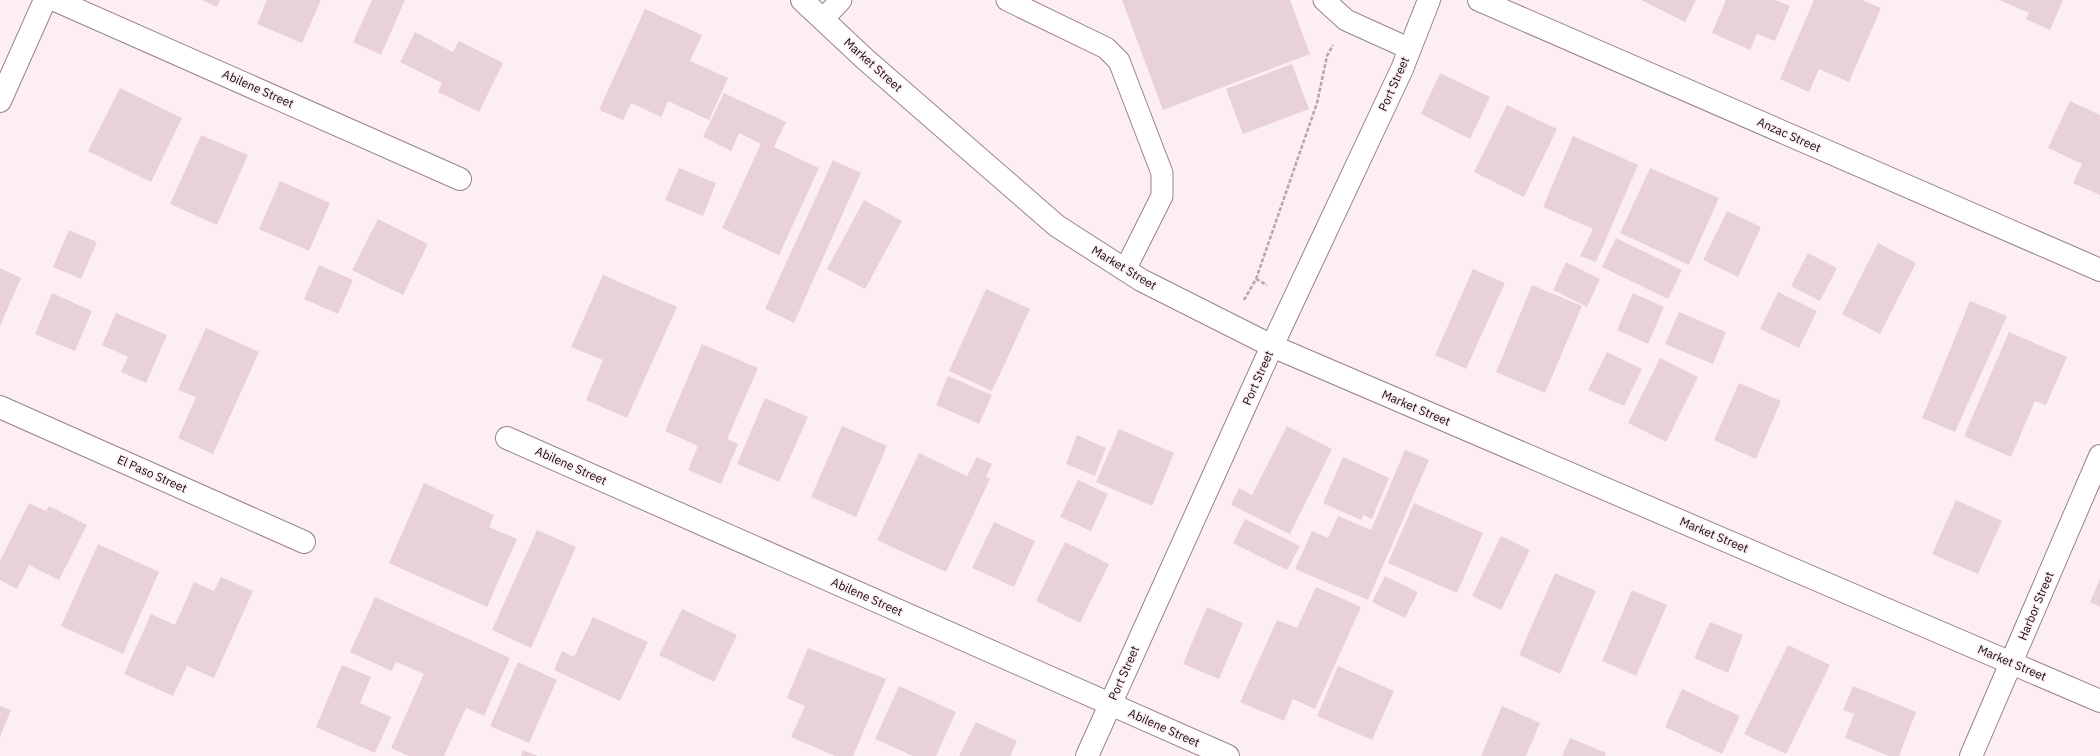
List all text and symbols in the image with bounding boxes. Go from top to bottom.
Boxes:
street label: Market Street [841,35,906,95]
street label: Port Street [1375,54,1412,113]
street label: Abilene Street [220,66,296,111]
street label: Anzac Street [1755,114,1823,155]
street label: Market Street [1089,242,1160,293]
street label: Port Street [1239,348,1276,407]
street label: Market Street [1380,386,1453,429]
street label: Abilene Street [533,443,609,488]
street label: El Paso Street [115,451,189,496]
street label: Market Street [1678,513,1751,556]
street label: Harbor Street [2014,569,2057,642]
street label: Abilene Street [829,574,905,619]
street label: Market Street [1976,641,2049,684]
street label: Port Street [1105,643,1142,702]
street label: Abilene Street [1126,705,1202,750]

